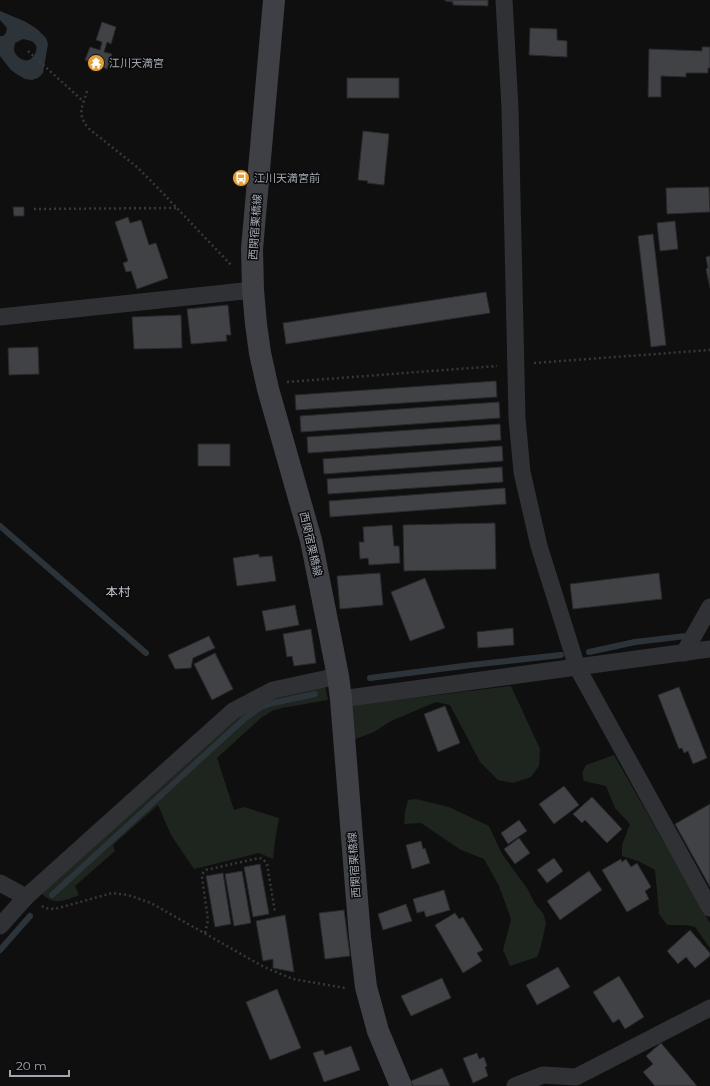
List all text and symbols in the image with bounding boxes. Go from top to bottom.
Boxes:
temple icon: 江川天満宮 [86,53,106,73]
place label: 江川天満宮 [109,56,164,70]
bus stop icon: 江川天満宮前 [231,168,251,188]
place label: 江川天満宮前 [254,171,320,185]
street label: 西関宿栗橋線 [246,194,264,260]
street label: 西関宿栗橋線 [297,510,325,578]
district label: 本村 [106,584,131,599]
street label: 西関宿栗橋線 [345,832,363,898]
scale bar [10,1052,69,1078]
text: 20 m [16,1058,47,1073]

